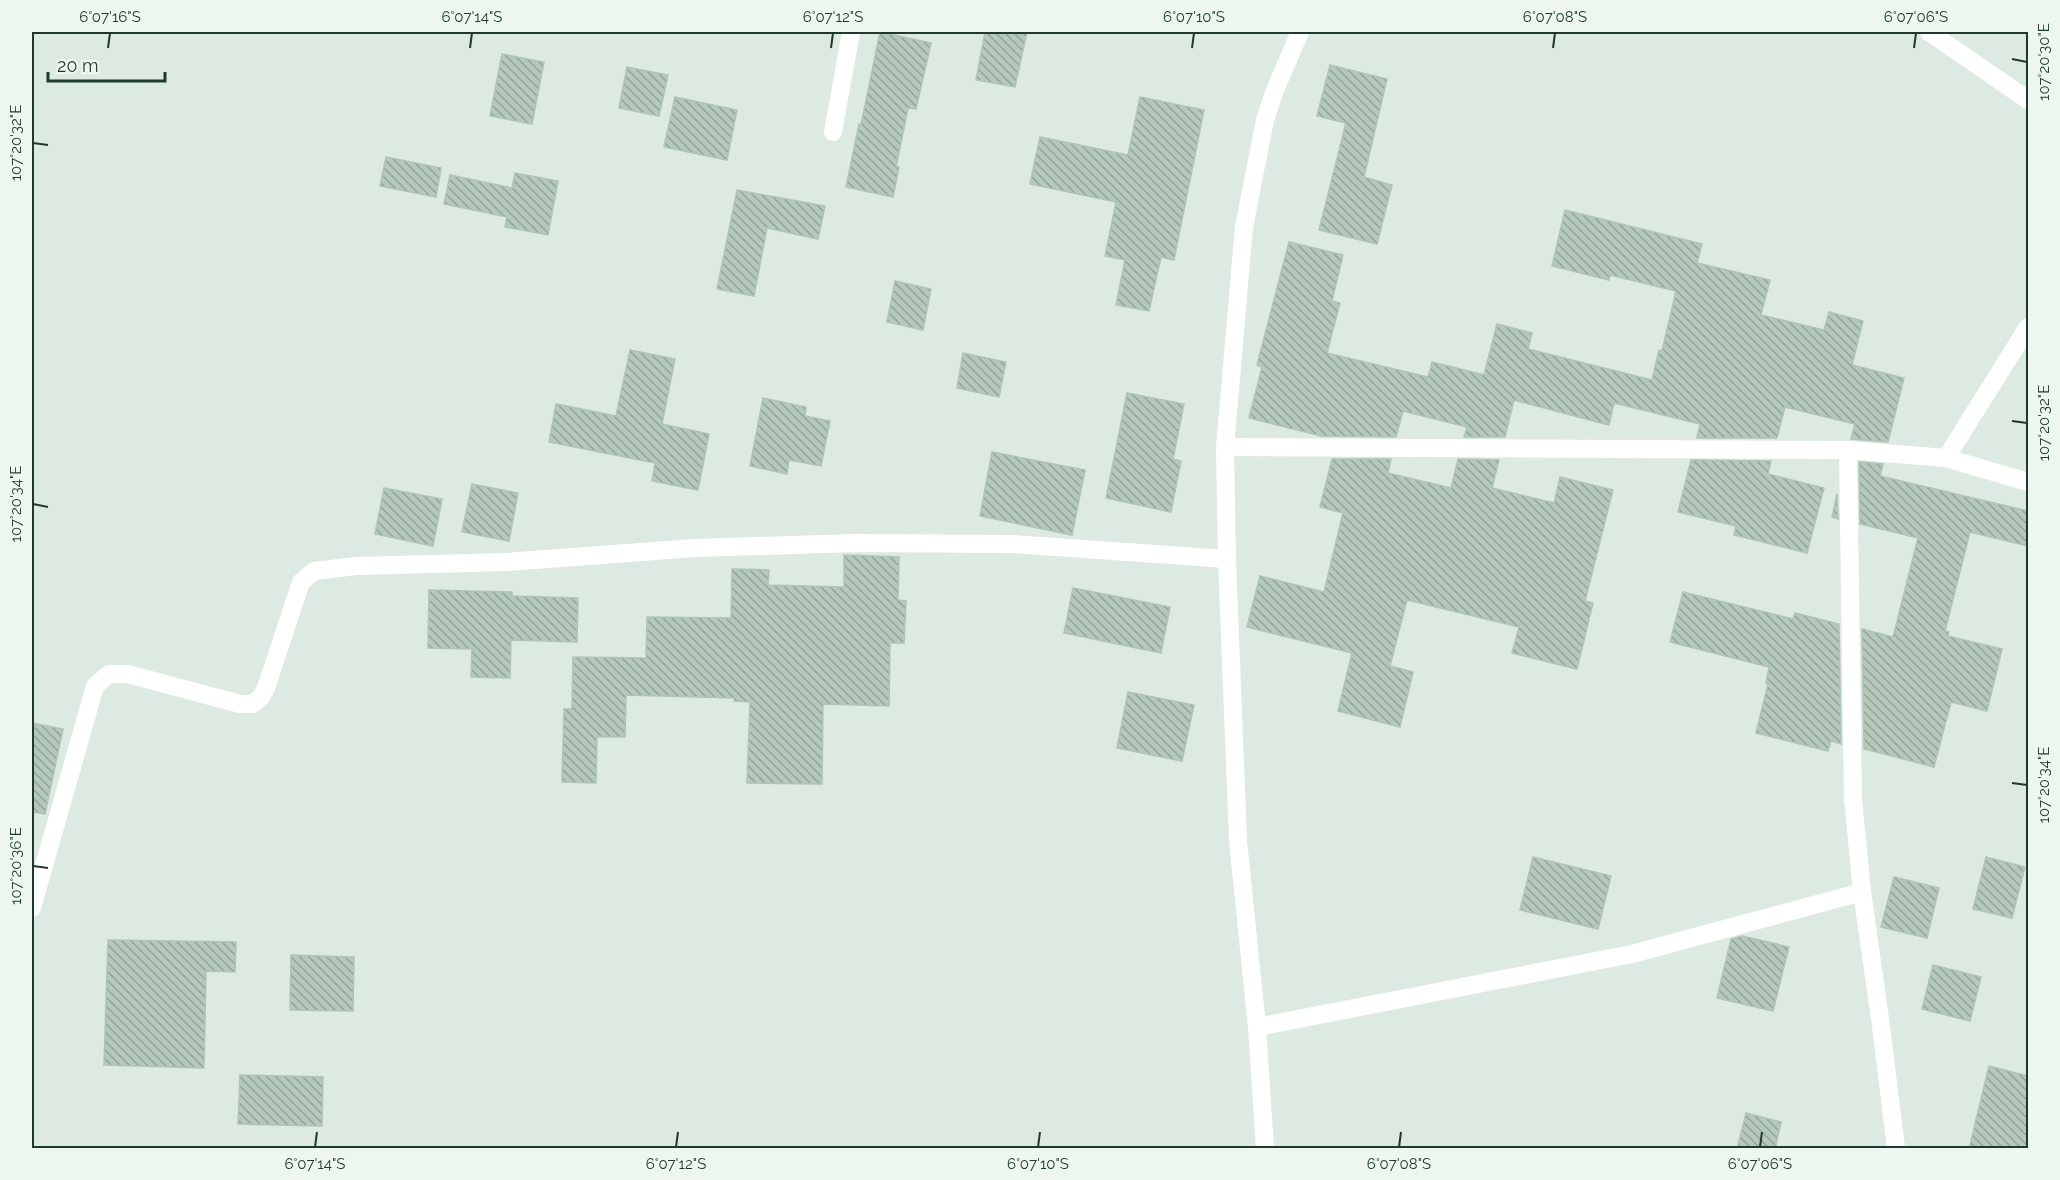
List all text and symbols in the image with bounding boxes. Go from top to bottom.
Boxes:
text: 6°07'16"S [79,8,141,26]
text: 6°07'14"S [442,8,502,26]
text: 6°07'12"S [803,8,863,26]
text: 6°07'10"S [1163,8,1225,26]
text: 6°07'08"S [1523,8,1587,26]
text: 6°07'06"S [1884,8,1948,26]
text: 107°20'30"E [2035,23,2053,101]
scale bar [48,45,165,83]
text: 20 m [57,55,99,76]
text: 107°20'32"E [7,105,25,181]
text: 107°20'32"E [2035,385,2053,461]
text: 107°20'34"E [7,466,25,542]
text: 107°20'34"E [2035,747,2053,823]
text: 107°20'36"E [7,827,25,905]
text: 6°07'14"S [285,1155,345,1173]
text: 6°07'12"S [646,1155,706,1173]
text: 6°07'10"S [1007,1155,1069,1173]
text: 6°07'08"S [1367,1155,1431,1173]
text: 6°07'06"S [1728,1155,1792,1173]

